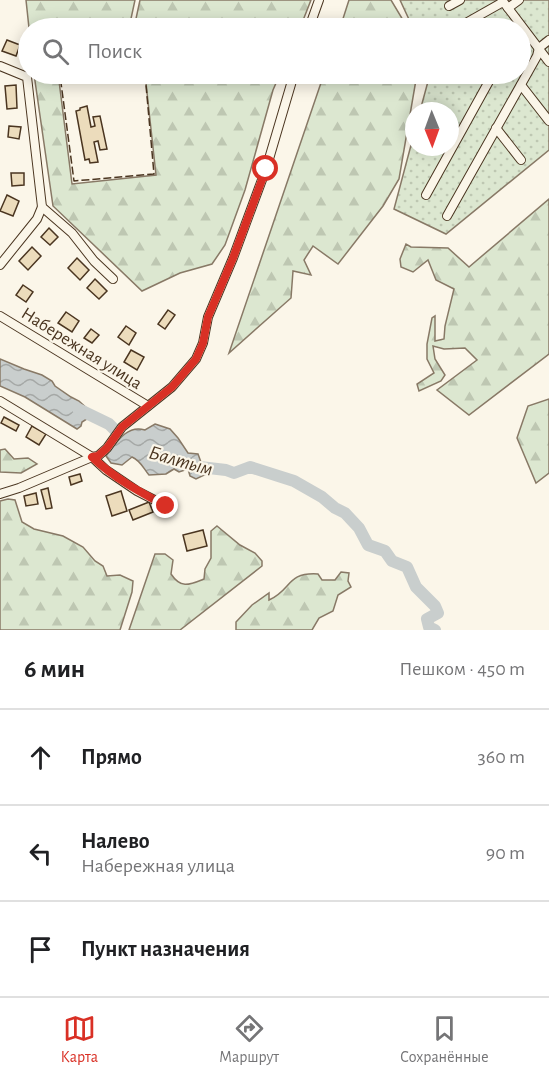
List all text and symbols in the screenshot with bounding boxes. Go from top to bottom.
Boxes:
search box [18,18,531,84]
icon: search [39,35,72,68]
text: Поиск [87,40,142,62]
north arrow [405,102,459,156]
route start [252,155,278,181]
street label: Набережная улица [18,304,146,393]
water label: Балтым [146,442,215,480]
route end [152,492,178,518]
text: 6 мин [24,656,85,682]
text: Пешком · 450 m [399,659,525,679]
icon: ahead [24,741,57,774]
text: Прямо [81,746,142,768]
text: 360 m [478,747,525,767]
text: Налево [81,830,150,852]
icon: left [24,837,57,870]
text: 90 m [486,843,525,863]
text: Набережная улица [81,856,235,876]
icon: arrive [24,933,57,966]
text: Пункт назначения [81,938,250,960]
tab: Карта [60,1012,98,1067]
tab: Маршрут [219,1012,279,1067]
tab: Сохранённые [400,1012,489,1067]

